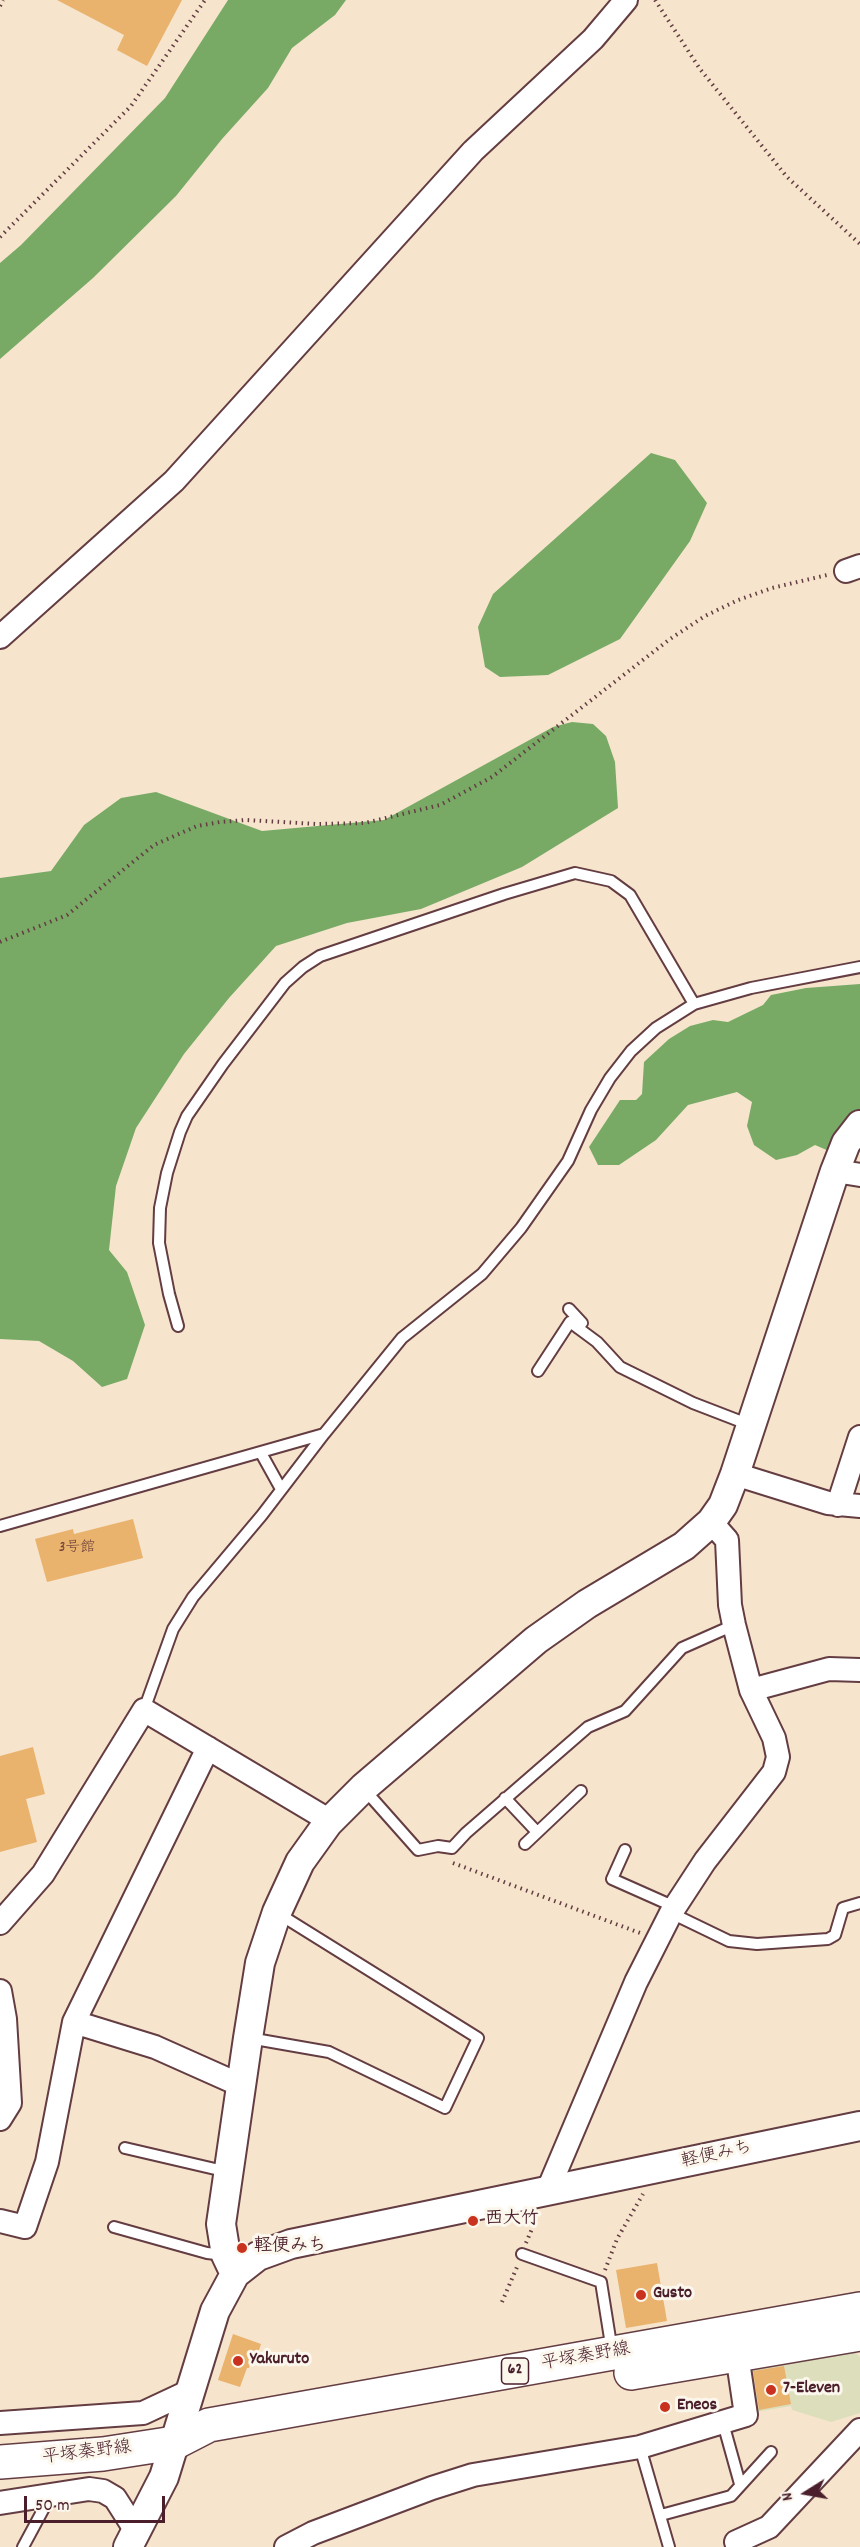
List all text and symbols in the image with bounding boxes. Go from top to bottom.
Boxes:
house number: 3号館 [59,1540,95,1558]
street label: 軽便みち [680,2138,754,2174]
place label: 西大竹 [485,2210,539,2232]
marker: 西大竹 [466,2214,480,2228]
place label: 軽便みち [254,2237,326,2259]
marker: 軽便みち [235,2241,249,2255]
place label: Gusto [653,2284,692,2306]
marker: Gusto [634,2288,648,2302]
street label: 平塚秦野線 [540,2340,632,2376]
place label: Yakuruto [250,2350,309,2372]
marker: Yakuruto [231,2354,245,2368]
road number: 62 [502,2358,528,2384]
place label: 7-Eleven [783,2379,840,2401]
marker: 7-Eleven [764,2383,778,2397]
place label: Eneos [677,2396,717,2418]
marker: Eneos [658,2400,672,2414]
street label: 平塚秦野線 [41,2438,133,2470]
north arrow [776,2463,836,2523]
scale bar [27,2484,168,2522]
text: N [776,2490,800,2503]
text: 50 m [35,2494,70,2519]

